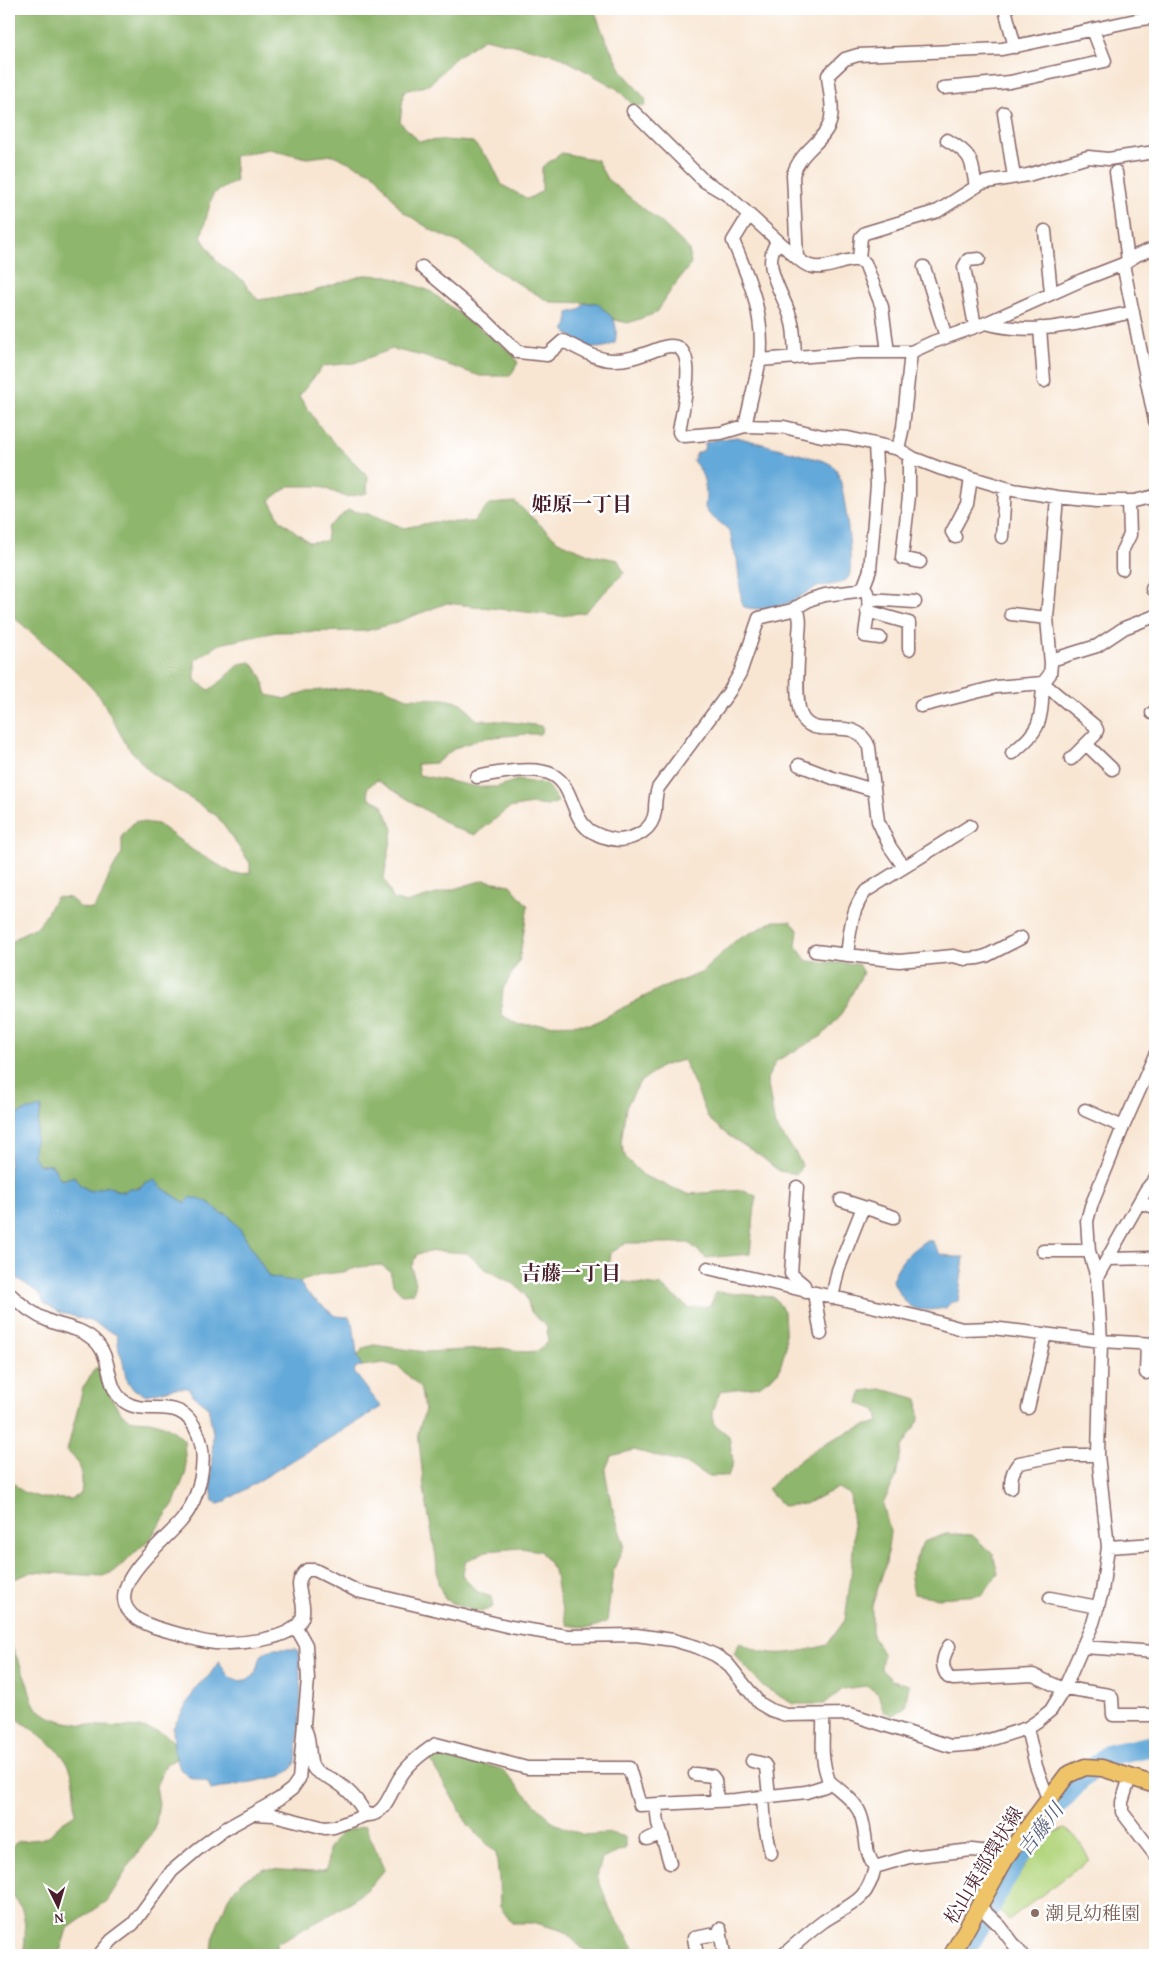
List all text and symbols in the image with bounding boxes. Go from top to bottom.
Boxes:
district label: 姫原一丁目 [532,489,632,518]
district label: 吉藤一丁目 [521,1258,621,1287]
water label: 吉藤川 [1010,1795,1071,1862]
street label: 松山東部環状線 [937,1801,1029,1929]
north arrow [32,1882,82,1932]
place label: 潮見幼稚園 [1045,1899,1140,1927]
marker: 潮見幼稚園 [1029,1907,1041,1919]
text: N [53,1909,65,1929]

